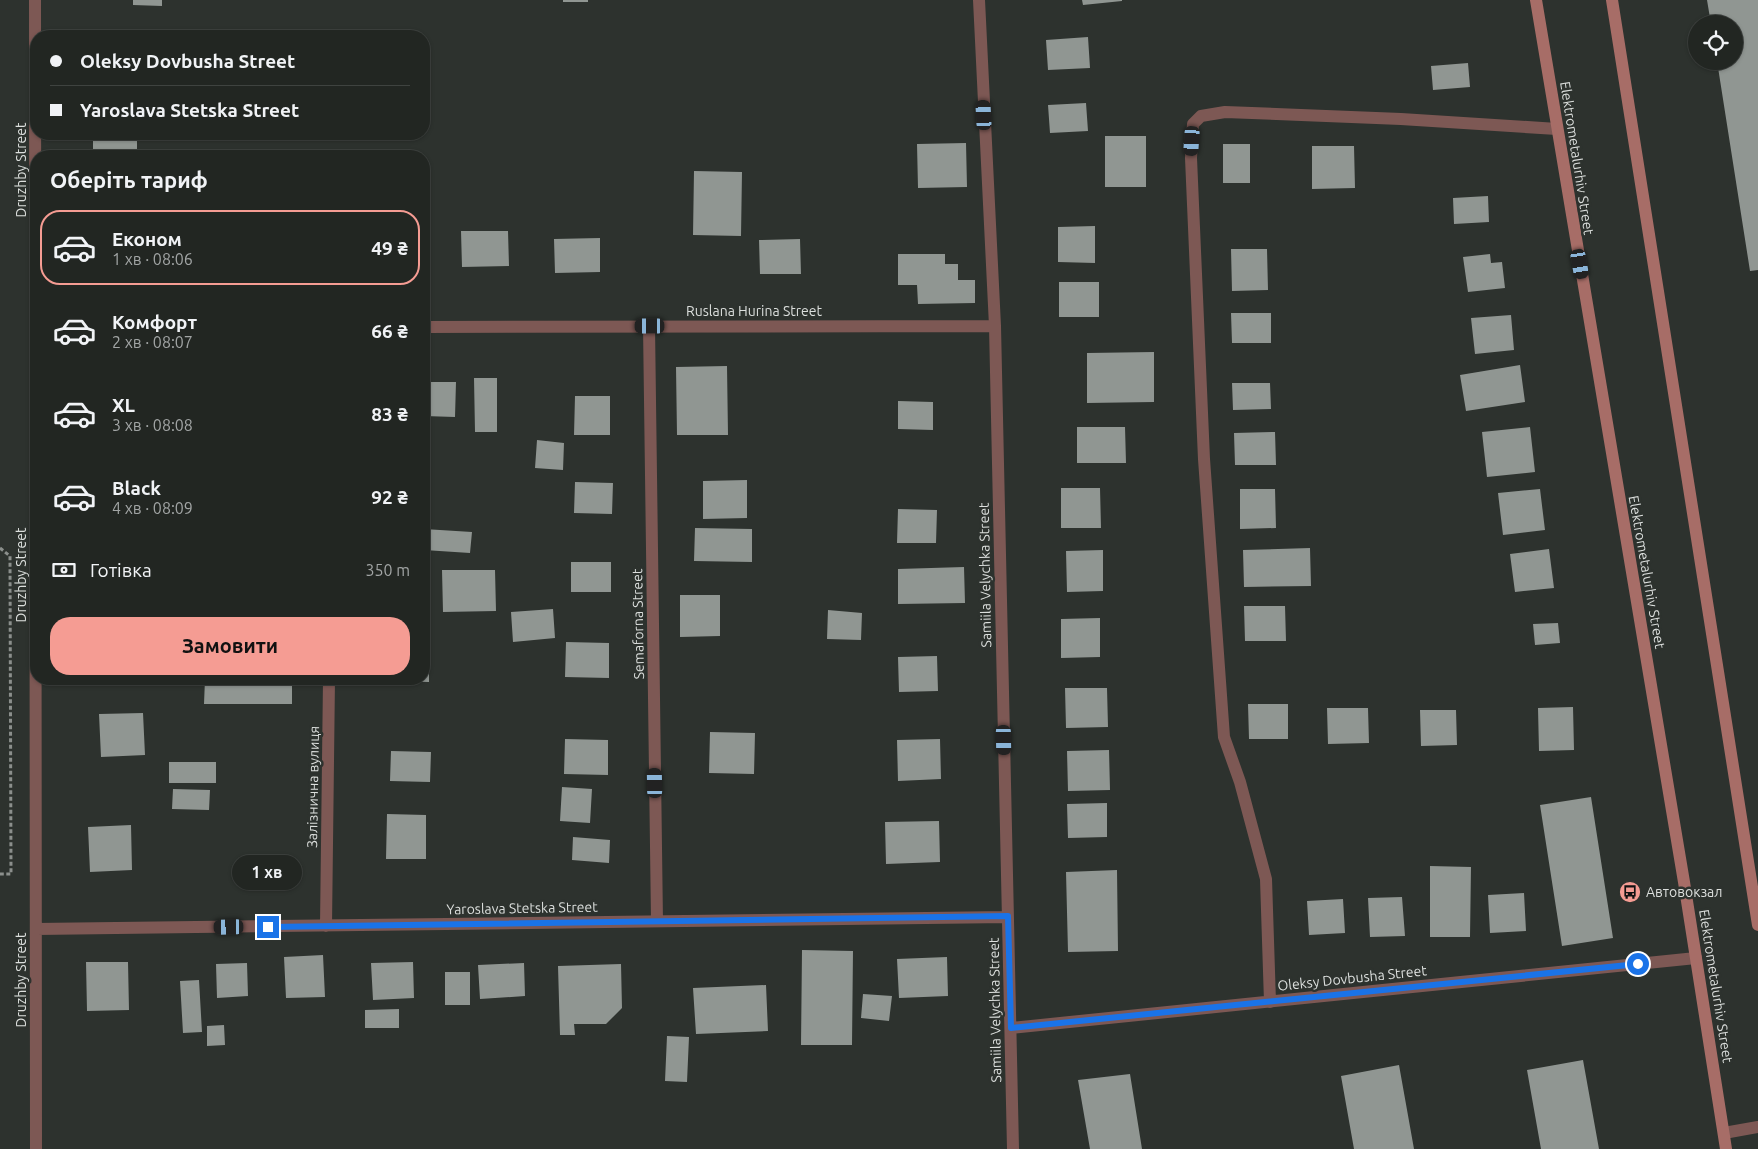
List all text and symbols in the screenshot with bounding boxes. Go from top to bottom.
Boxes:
map controls [1688,15,1743,70]
button: locate [1688,15,1743,70]
text: Oleksy Dovbusha Street [80,50,295,72]
street label: Elektrometalurhiv Street [1557,80,1597,236]
text: Yaroslava Stetska Street [80,99,299,121]
car [975,100,992,130]
street label: Druzhby Street [13,122,29,217]
car [1183,126,1200,156]
text: Оберіть тариф [50,167,208,192]
icon: car [52,225,97,270]
text: Економ [112,228,182,250]
text: 49 ₴ [371,237,408,259]
car [1570,248,1589,280]
text: 1 хв · 08:06 [112,250,193,268]
street label: Ruslana Hurina Street [686,303,823,319]
icon: car [52,308,97,353]
text: Комфорт [112,311,197,333]
car [635,319,665,334]
text: 66 ₴ [371,320,408,342]
text: 2 хв · 08:07 [112,333,193,351]
icon: car [52,391,97,436]
text: XL [112,394,135,416]
text: 83 ₴ [371,403,408,425]
text: 3 хв · 08:08 [112,416,193,434]
icon: car [52,474,97,519]
text: Black [112,477,161,499]
text: 92 ₴ [371,486,408,508]
street label: Elektrometalurhiv Street [1626,494,1668,650]
text: 4 хв · 08:09 [112,499,193,517]
street label: Samiila Velychka Street [976,502,994,648]
street label: Druzhby Street [13,527,29,622]
icon: cash [50,556,78,584]
text: Готівка [90,559,152,581]
text: 350 m [365,561,410,579]
street label: Semaforna Street [629,568,647,679]
button: Замовити [50,617,410,675]
car [996,725,1011,755]
street label: Залізнична вулиця [304,726,322,848]
car [647,768,662,798]
callout: 1 хв [233,854,303,890]
text: 1 хв [252,863,282,881]
bus stop icon: Автовокзал [1618,880,1642,904]
place label: Автовокзал [1646,884,1722,900]
street label: Yaroslava Stetska Street [446,899,598,917]
street label: Elektrometalurhiv Street [1696,908,1736,1064]
route end [257,916,279,938]
car [213,919,244,935]
street label: Druzhby Street [13,932,29,1027]
street label: Samiila Velychka Street [986,937,1004,1083]
route start [1627,953,1649,975]
street label: Oleksy Dovbusha Street [1277,962,1428,994]

